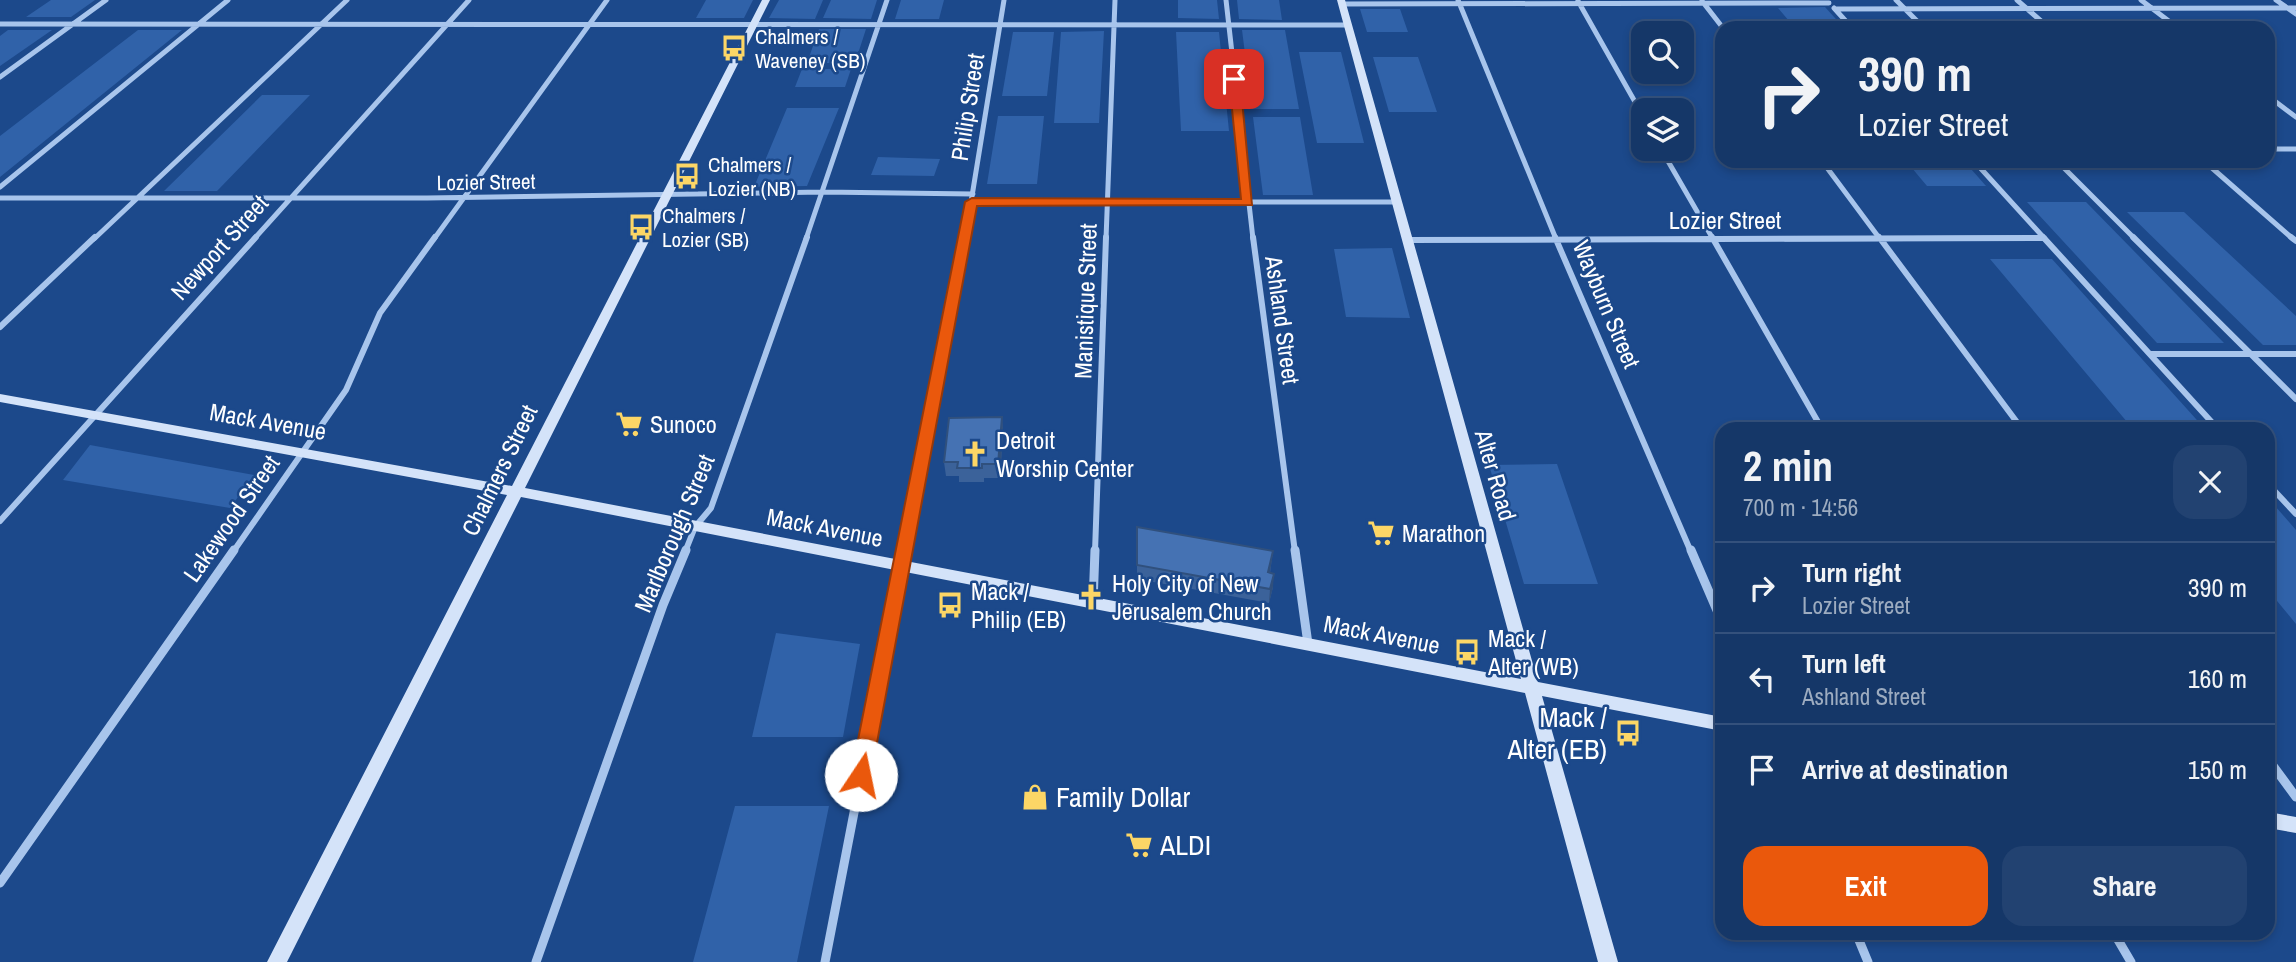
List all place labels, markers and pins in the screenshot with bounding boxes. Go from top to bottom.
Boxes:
place label: Chalmers / Waveney (SB) [755,22,865,75]
bus stop icon: Chalmers / Waveney (SB) [719,33,749,63]
pin [1204,49,1264,109]
place label: Chalmers / Lozier (NB) [708,150,796,203]
bus stop icon: Chalmers / Lozier (NB) [672,161,702,191]
place label: Chalmers / Lozier (SB) [662,201,749,254]
bus stop icon: Chalmers / Lozier (SB) [626,212,656,242]
place label: Sunoco [650,408,717,440]
supermarket icon: Sunoco [614,409,644,439]
place label: Detroit Worship Center [996,424,1134,484]
church icon: Detroit Worship Center [960,439,990,469]
place label: Marathon [1402,517,1485,549]
supermarket icon: Marathon [1366,518,1396,548]
place label: Holy City of New Jerusalem Church [1112,567,1272,627]
place label: Mack / Philip (EB) [971,575,1066,635]
church icon: Holy City of New Jerusalem Church [1076,582,1106,612]
bus stop icon: Mack / Philip (EB) [935,590,965,620]
place label: Mack / Alter (WB) [1487,622,1579,682]
bus stop icon: Mack / Alter (WB) [1452,637,1482,667]
place label: Mack / Alter (EB) [1506,698,1608,768]
bus stop icon: Mack / Alter (EB) [1613,718,1643,748]
place label: Family Dollar [1056,778,1190,816]
shop icon: Family Dollar [1020,782,1050,812]
place label: ALDI [1159,826,1211,864]
supermarket icon: ALDI [1124,830,1154,860]

